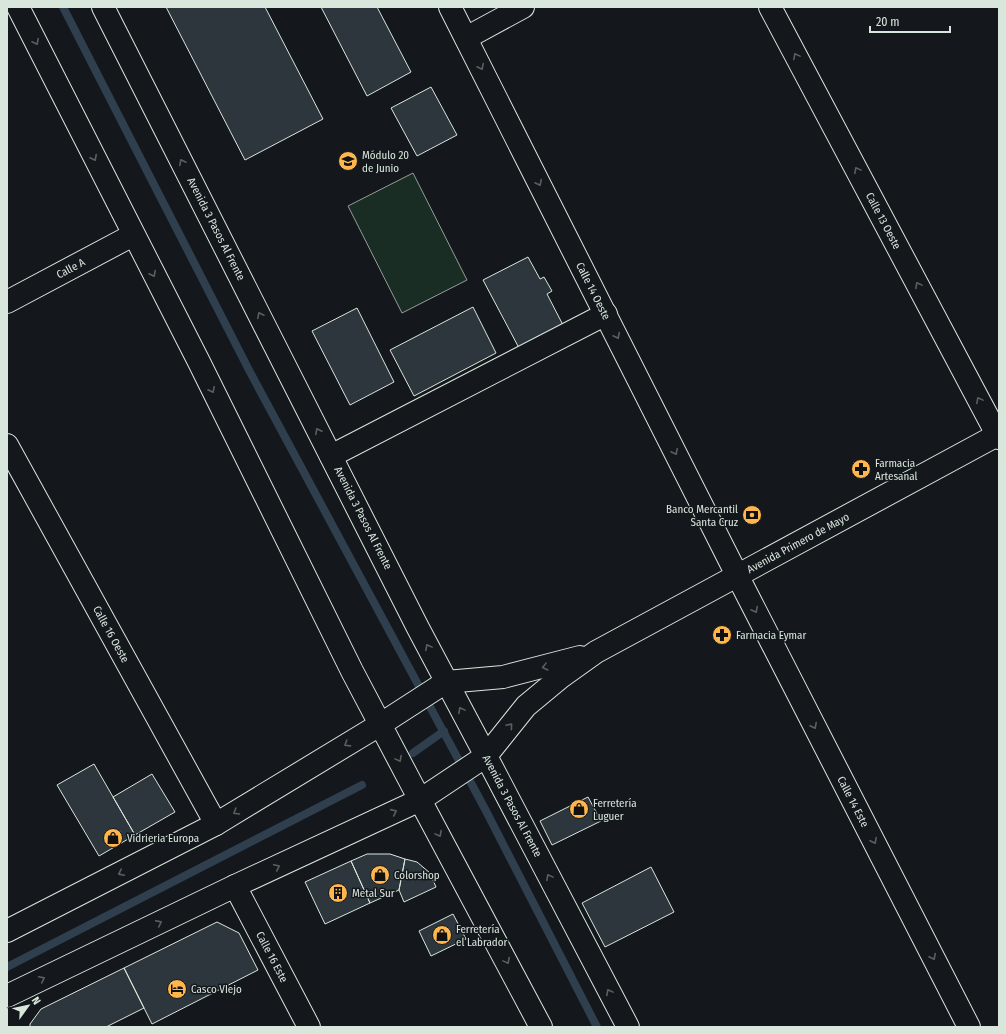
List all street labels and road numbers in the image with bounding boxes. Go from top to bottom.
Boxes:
street label: Avenida 3 Pasos Al Frente [184,175,248,283]
street label: Calle 13 Oeste [863,190,904,251]
street label: Calle A [54,255,87,281]
street label: Calle 14 Oeste [573,260,613,322]
street label: Avenida 3 Pasos Al Frente [331,464,395,572]
street label: Avenida Primero de Mayo [745,510,851,576]
street label: Calle 16 Oeste [90,603,132,665]
street label: Avenida 3 Pasos Al Frente [480,753,544,859]
street label: Calle 14 Este [835,774,872,829]
street label: Calle 16 Este [254,929,291,984]

